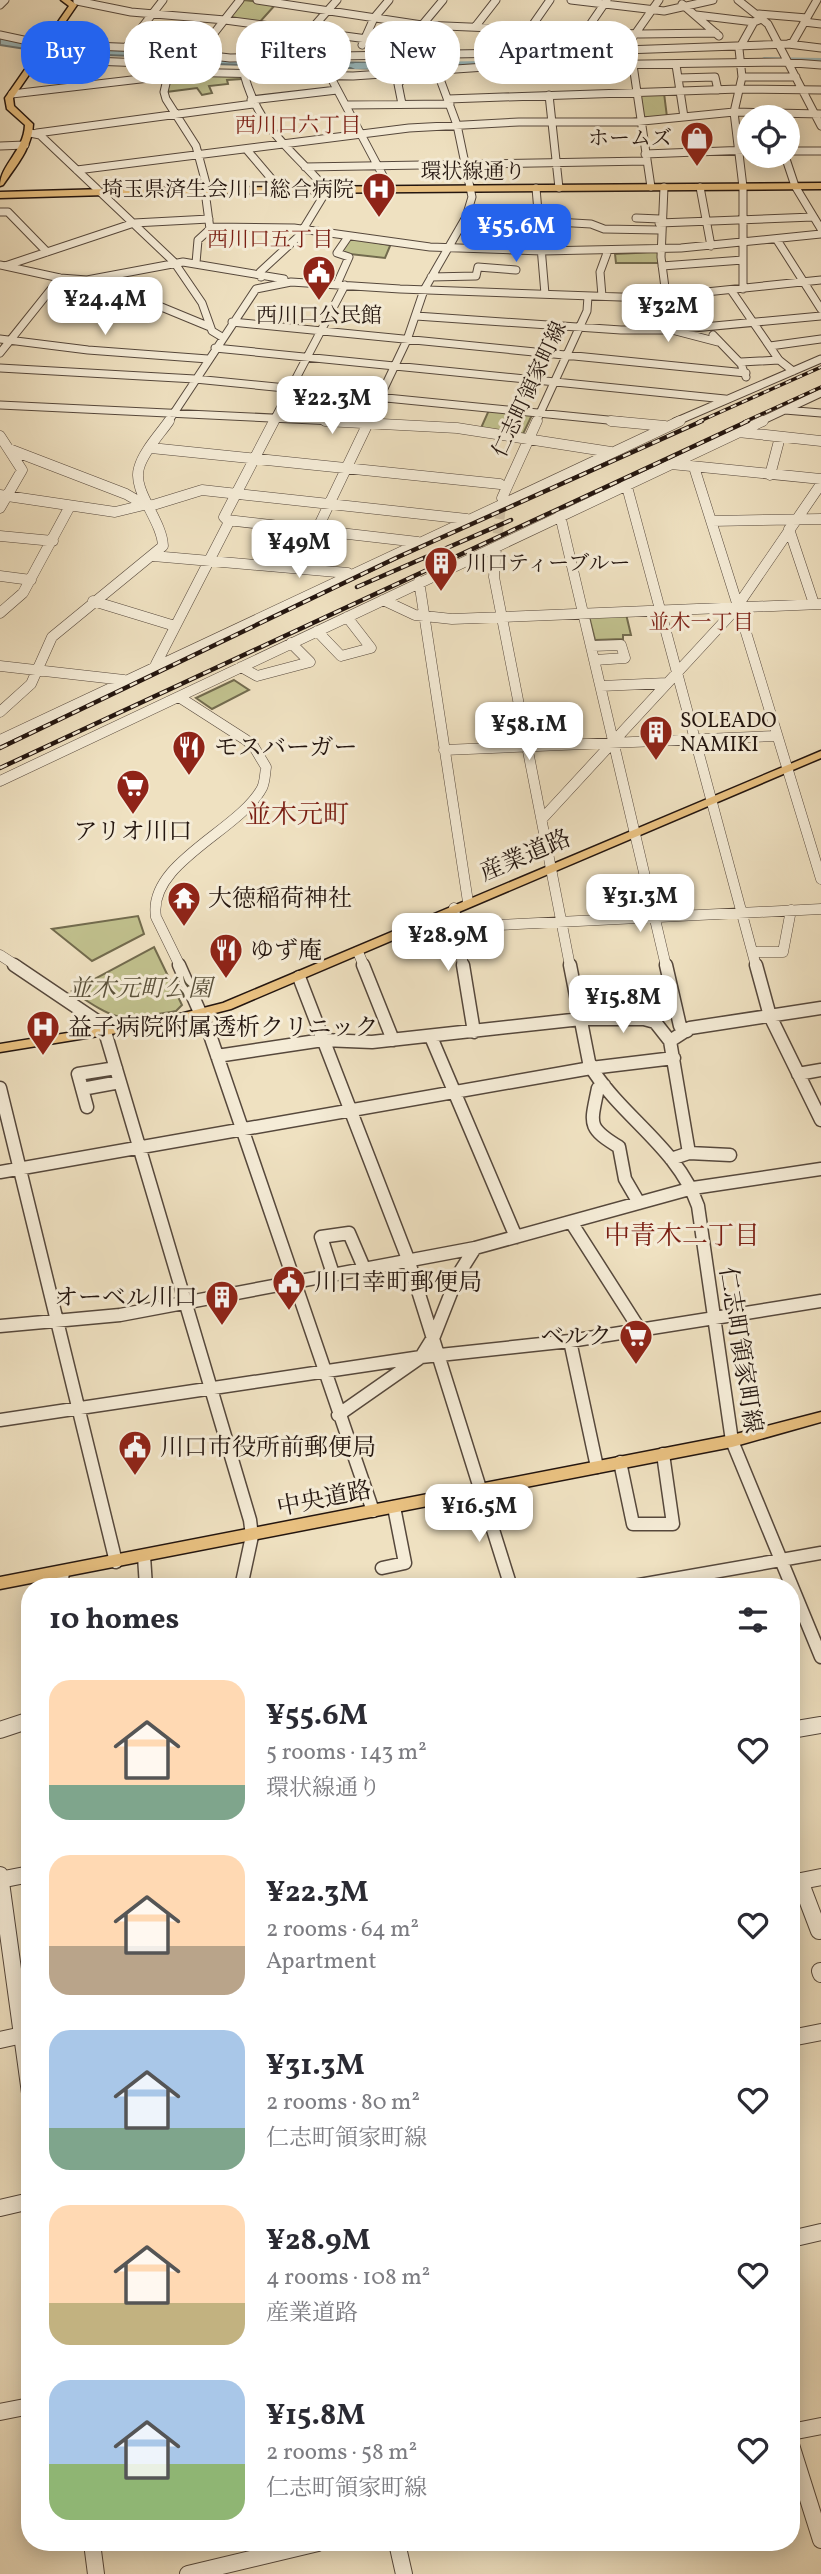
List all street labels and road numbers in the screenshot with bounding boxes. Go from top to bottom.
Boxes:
street label: 環状線通り [421,158,526,187]
street label: 仁志町領家町線 [486,317,575,462]
street label: 産業道路 [475,822,577,891]
street label: 仁志町領家町線 [709,1265,769,1436]
street label: 中央道路 [274,1474,375,1526]

